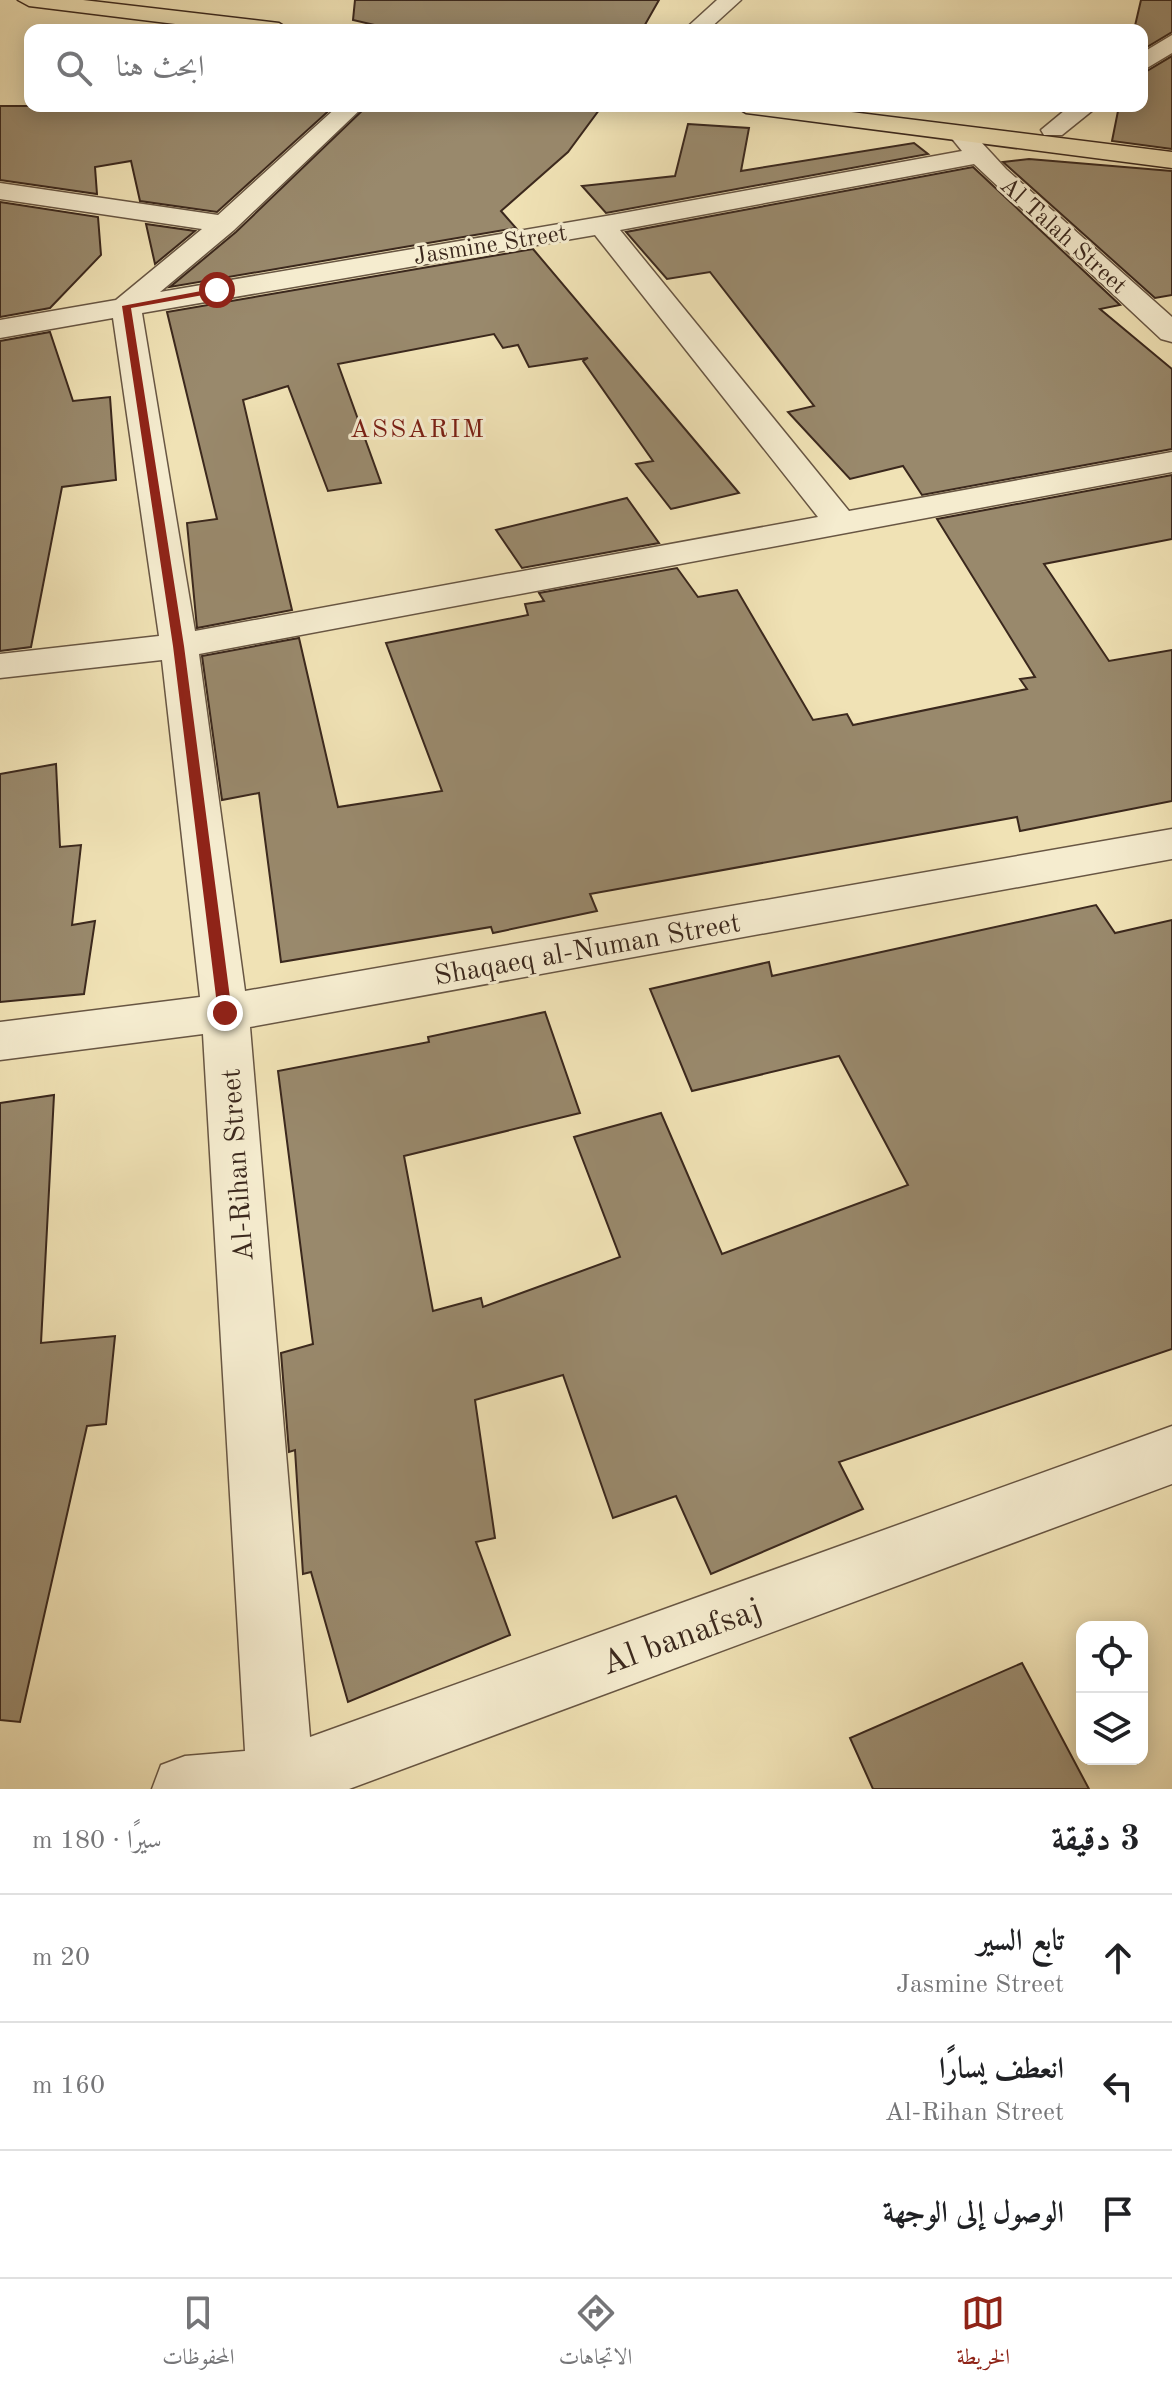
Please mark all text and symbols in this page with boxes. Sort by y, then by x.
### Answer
search box [24,24,1148,112]
icon: search [52,46,96,90]
text: ابحث هنا [116,53,204,83]
street label: Al Talah Street [995,174,1131,299]
street label: Jasmine Street [412,222,569,270]
route start [199,272,235,308]
district label: ASSARIM [350,417,486,443]
street label: Shaqaeq al-Numan Street [432,910,743,992]
route end [207,995,243,1031]
street label: Al-Rihan Street [218,1067,260,1262]
street label: Al banafsaj [597,1593,767,1682]
map controls [1076,1621,1148,1765]
button: locate [1076,1621,1148,1693]
button: layers [1076,1693,1148,1765]
text: 3 دقيقة [1051,1823,1140,1857]
text: سيرًا · 180 m [32,1828,162,1854]
text: تابع السير [977,1927,1064,1957]
icon: ahead [1096,1936,1140,1980]
text: 20 m [32,1945,90,1971]
text: Jasmine Street [896,1972,1064,1998]
text: انعطف يسارًا [939,2055,1064,2085]
icon: left [1096,2064,1140,2108]
text: 160 m [32,2073,105,2099]
text: Al-Rihan Street [885,2100,1064,2126]
icon: arrive [1096,2192,1140,2236]
text: الوصول إلى الوجهة [883,2199,1064,2229]
tab: المحفوظات [162,2291,235,2378]
tab: الاتجاهات [559,2291,632,2378]
tab: الخريطة [956,2291,1010,2378]

